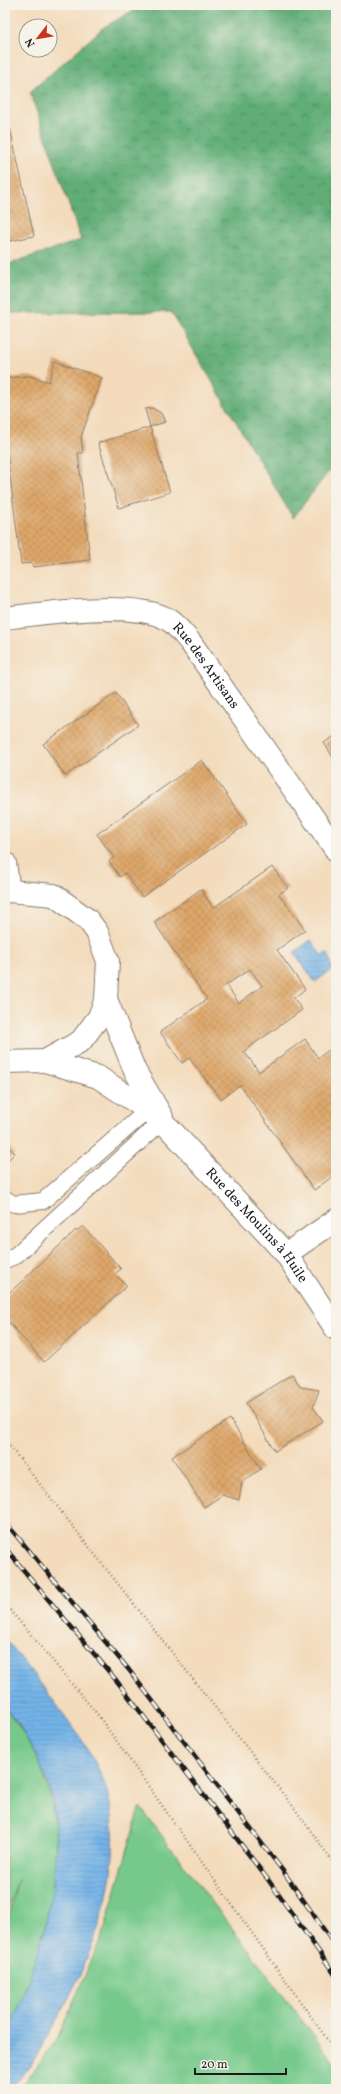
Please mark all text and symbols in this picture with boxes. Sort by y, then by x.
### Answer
north arrow [18,18,58,58]
text: N [22,35,39,50]
street label: Rue des Artisans [168,618,244,713]
street label: Rue des Moulins à Huile [201,1164,312,1287]
scale bar [195,2050,286,2076]
text: 20 m [201,2057,228,2073]

